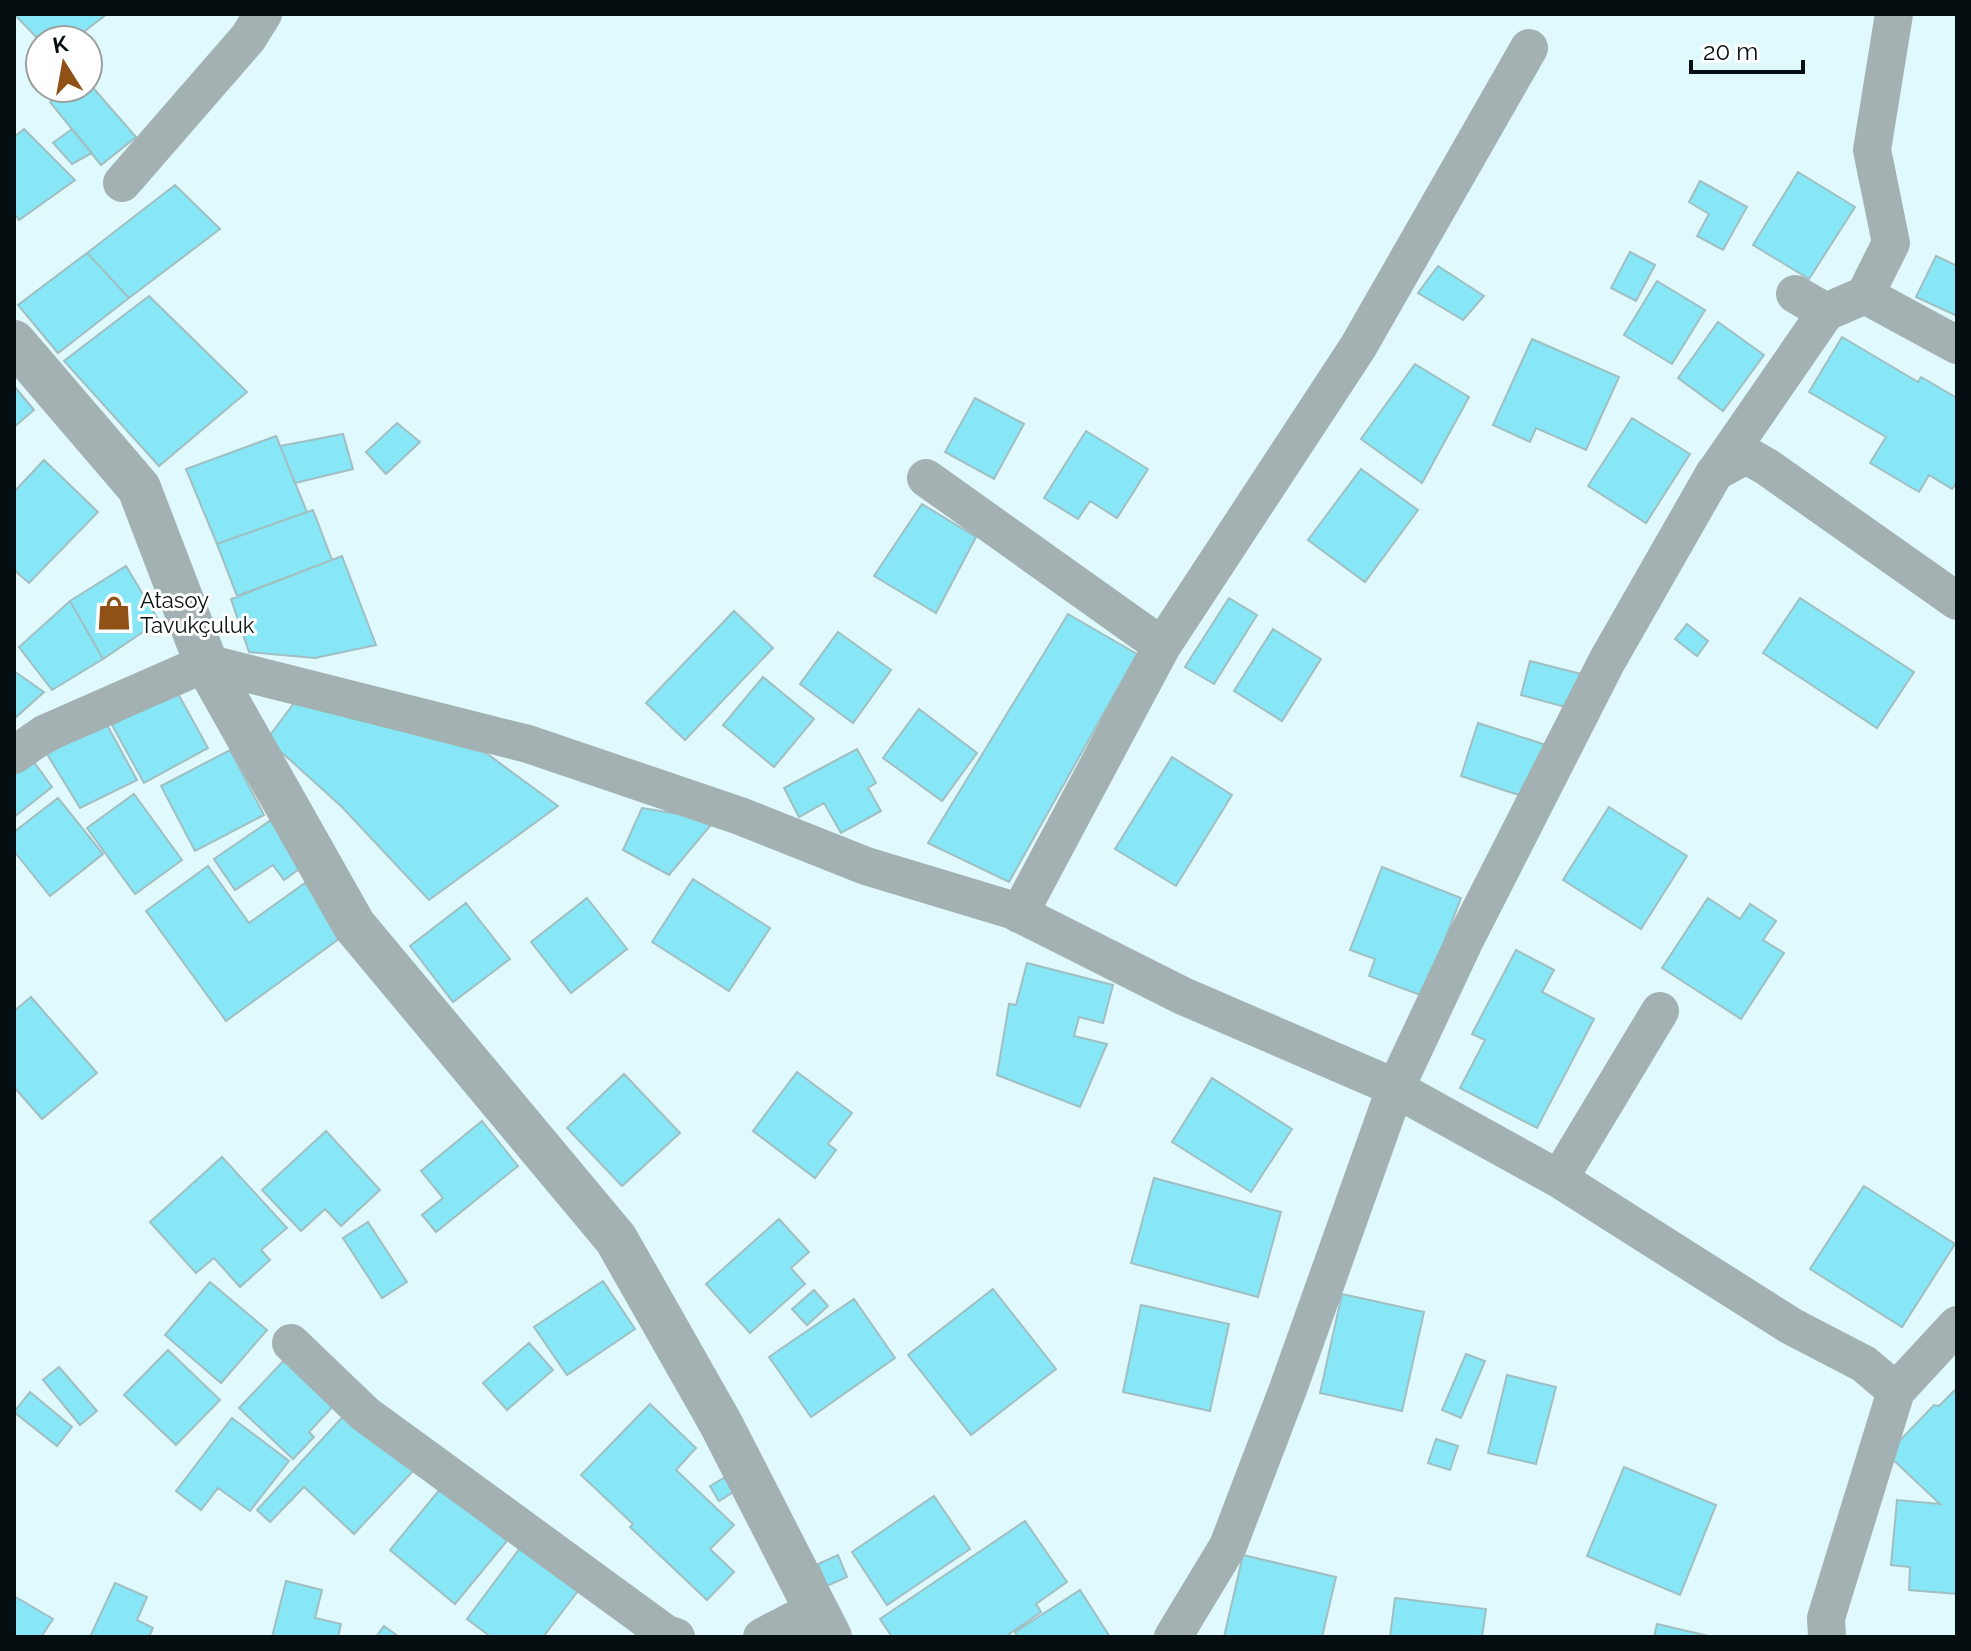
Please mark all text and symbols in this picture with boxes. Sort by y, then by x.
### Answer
north arrow [24,24,104,104]
scale bar [1691,24,1803,74]
text: K [50,30,70,59]
text: 20 m [1703,37,1758,66]
place label: Atasoy Tavukçuluk [140,587,255,638]
shop icon: Atasoy Tavukçuluk [95,594,133,632]

